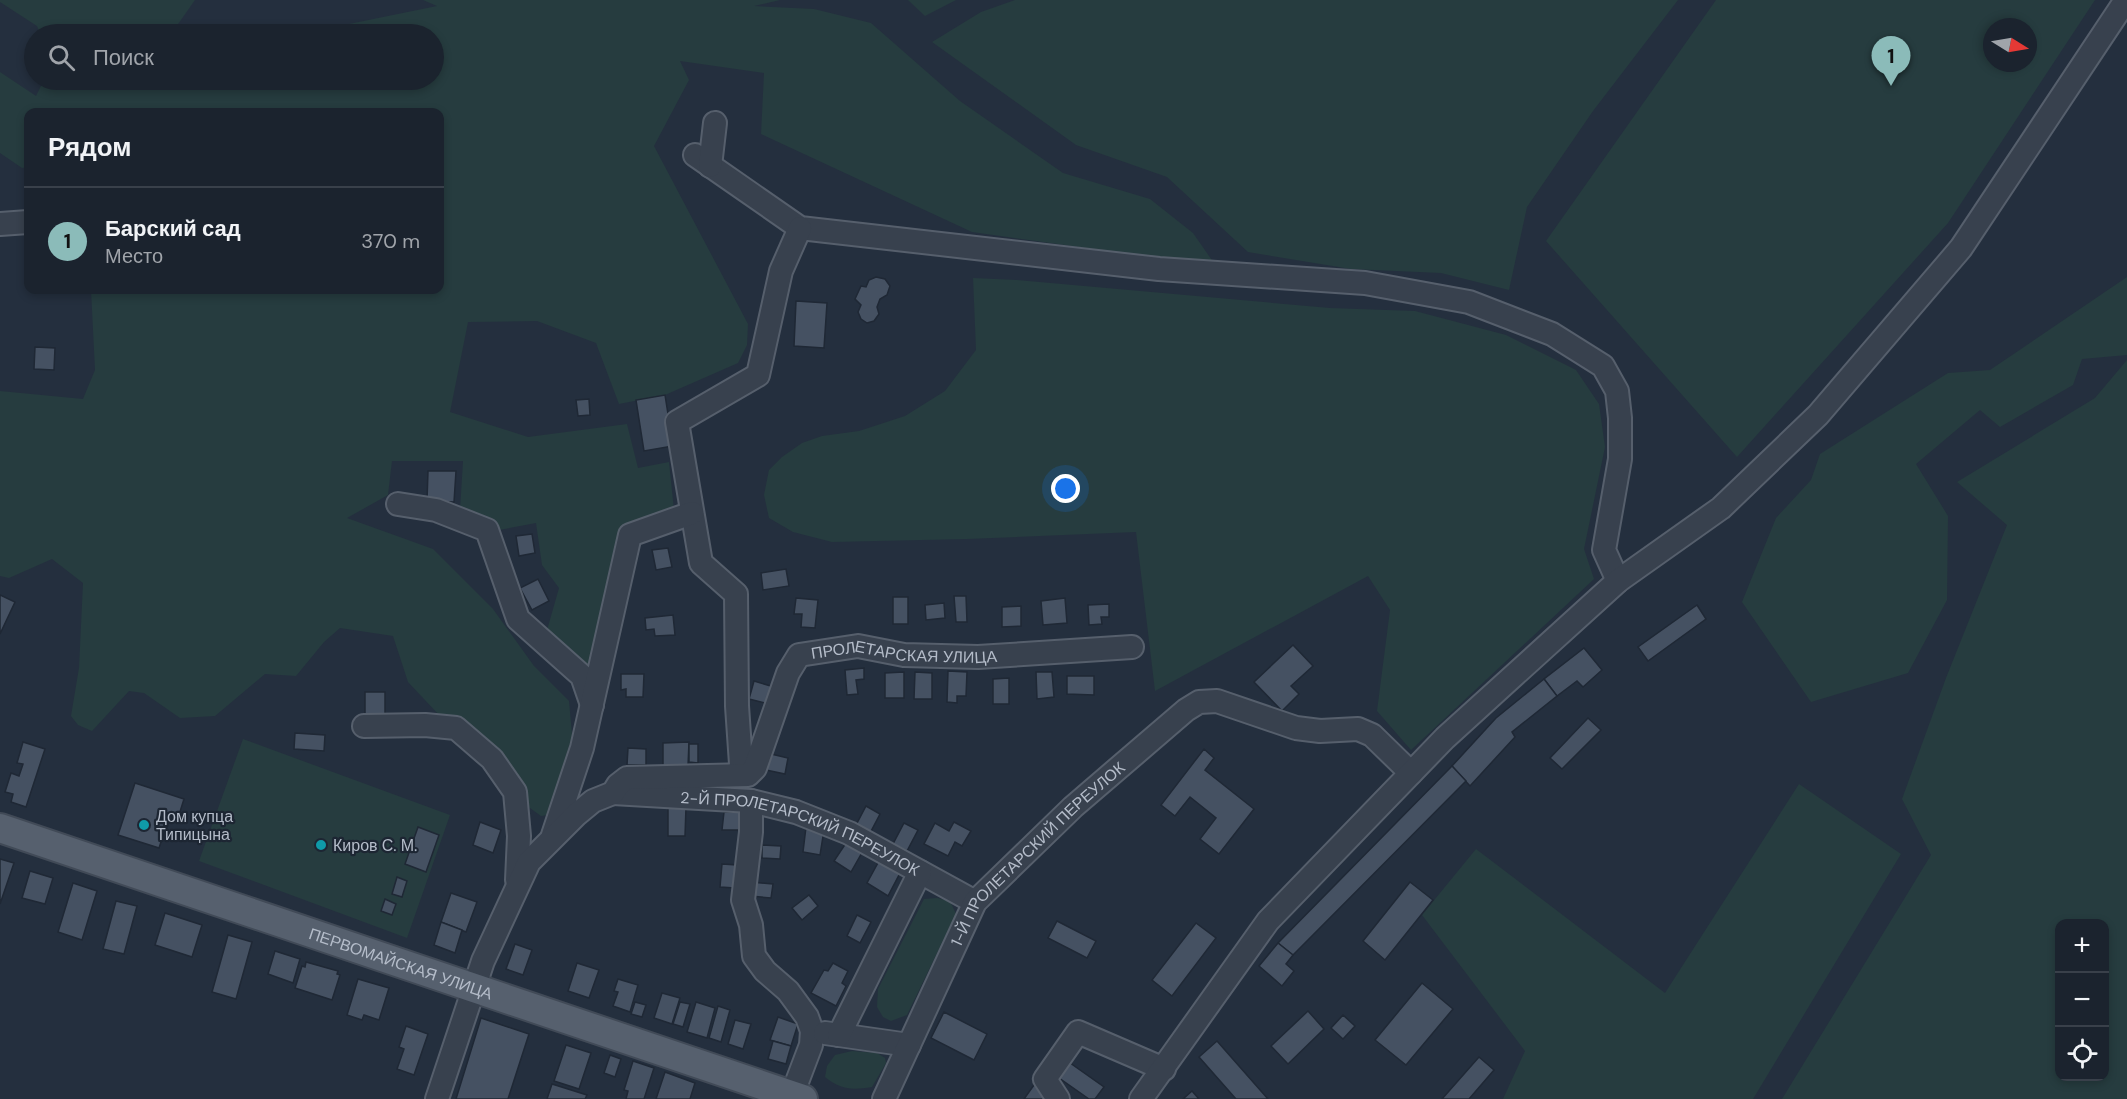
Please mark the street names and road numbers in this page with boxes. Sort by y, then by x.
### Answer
street label: ПРОЛЕТАРСКАЯ УЛИЦА [810,636,998,668]
street label: 1-Й ПРОЛЕТАРСКИЙ ПЕРЕУЛОК [946,757,1130,950]
street label: 2-Й ПРОЛЕТАРСКИЙ ПЕРЕУЛОК [680,787,924,881]
street label: ПЕРВОМАЙСКАЯ УЛИЦА [306,923,495,1005]

